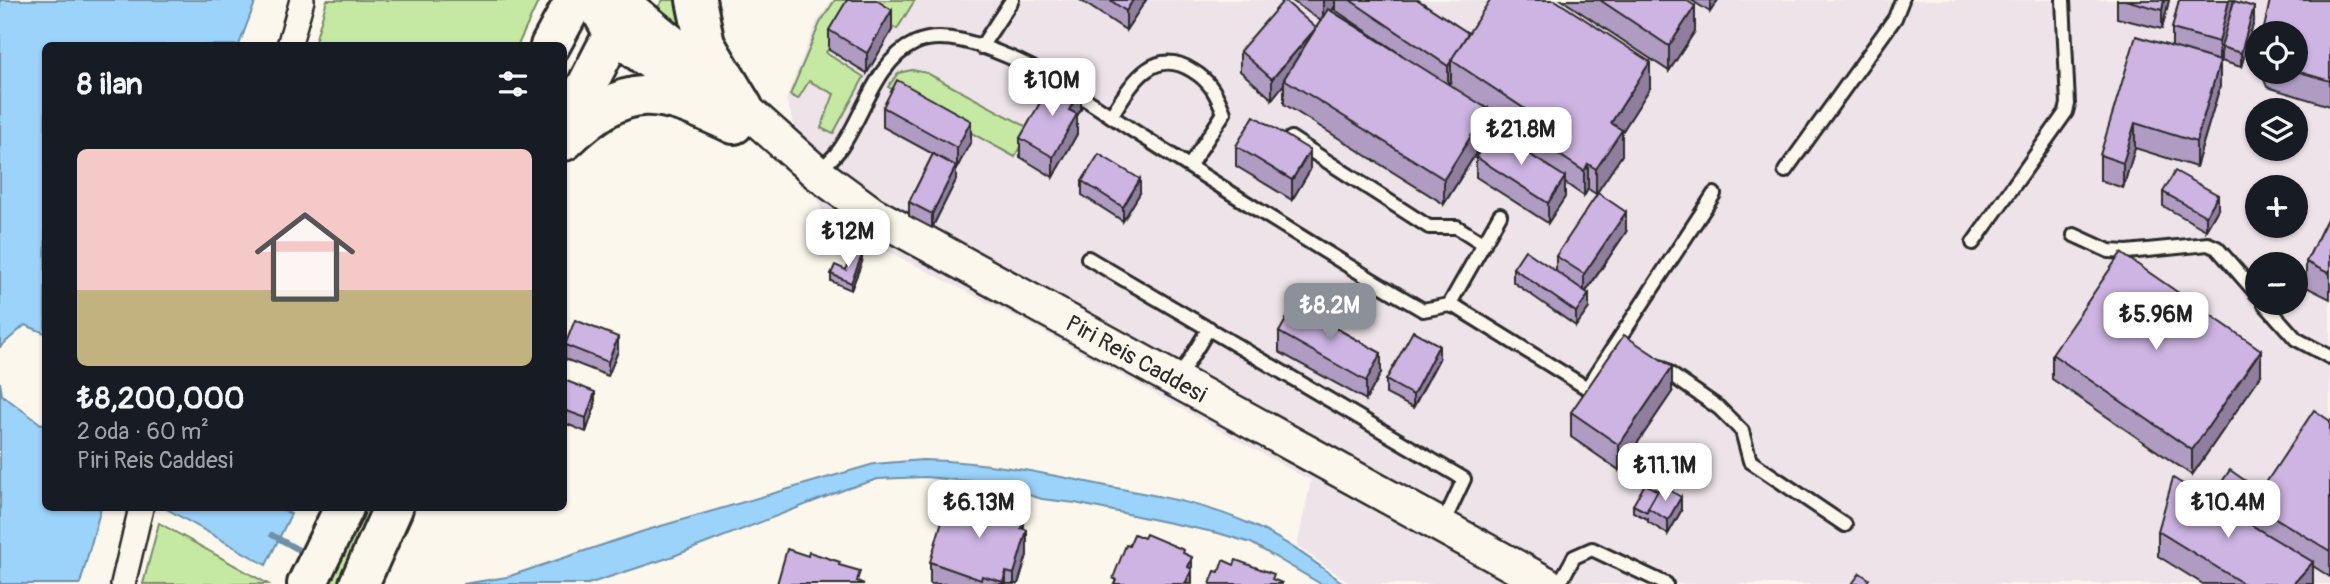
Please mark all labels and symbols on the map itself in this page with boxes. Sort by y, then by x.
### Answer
pin: ₺10M [1011,58,1093,118]
pin: ₺21.8M [1464,108,1578,167]
pin: ₺12M [807,210,889,269]
pin: ₺8.2M [1281,284,1379,343]
pin: ₺5.96M [2099,292,2213,352]
street label: Piri Reis Caddesi [1061,309,1212,409]
pin: ₺11.1M [1608,444,1722,503]
pin: ₺6.13M [922,480,1036,540]
pin: ₺10.4M [2171,480,2285,540]

